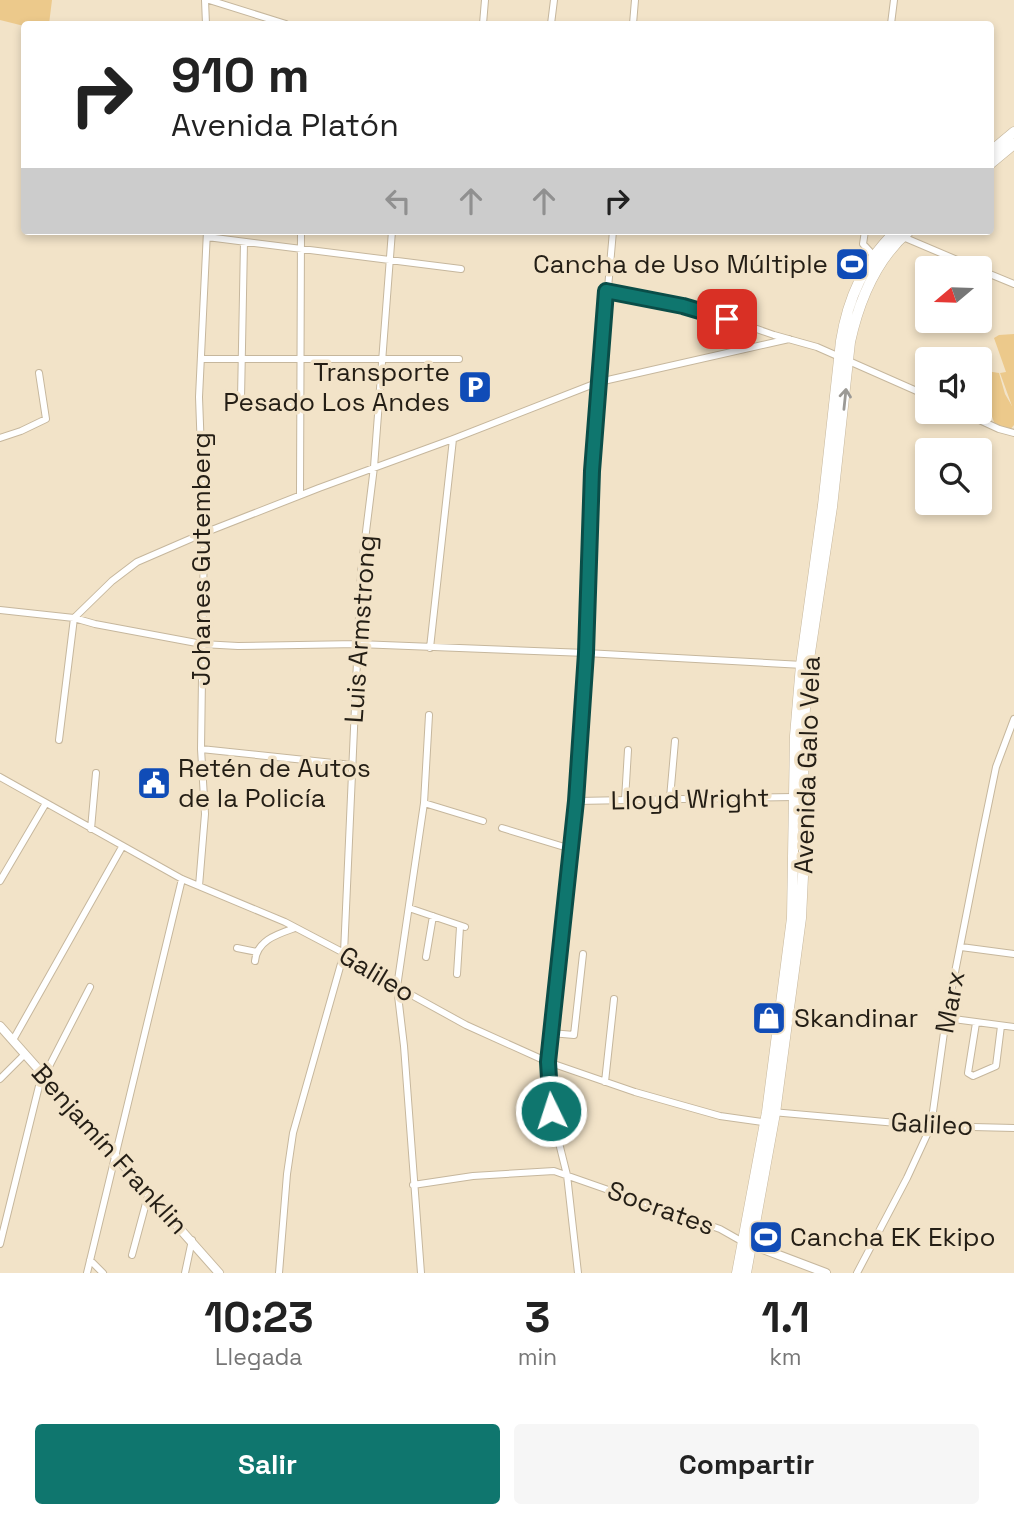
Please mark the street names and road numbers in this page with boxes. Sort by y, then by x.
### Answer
street label: Johanes Gutemberg [184,432,218,686]
street label: Luis Armstrong [336,534,384,724]
street label: Avenida Galo Vela [786,655,828,875]
street label: Lloyd Wright [610,781,770,817]
street label: Galileo [333,938,421,1010]
street label: Marx [927,968,973,1036]
street label: Benjamín Franklin [24,1057,196,1241]
street label: Galileo [890,1105,974,1143]
street label: Socrates [603,1173,719,1243]

